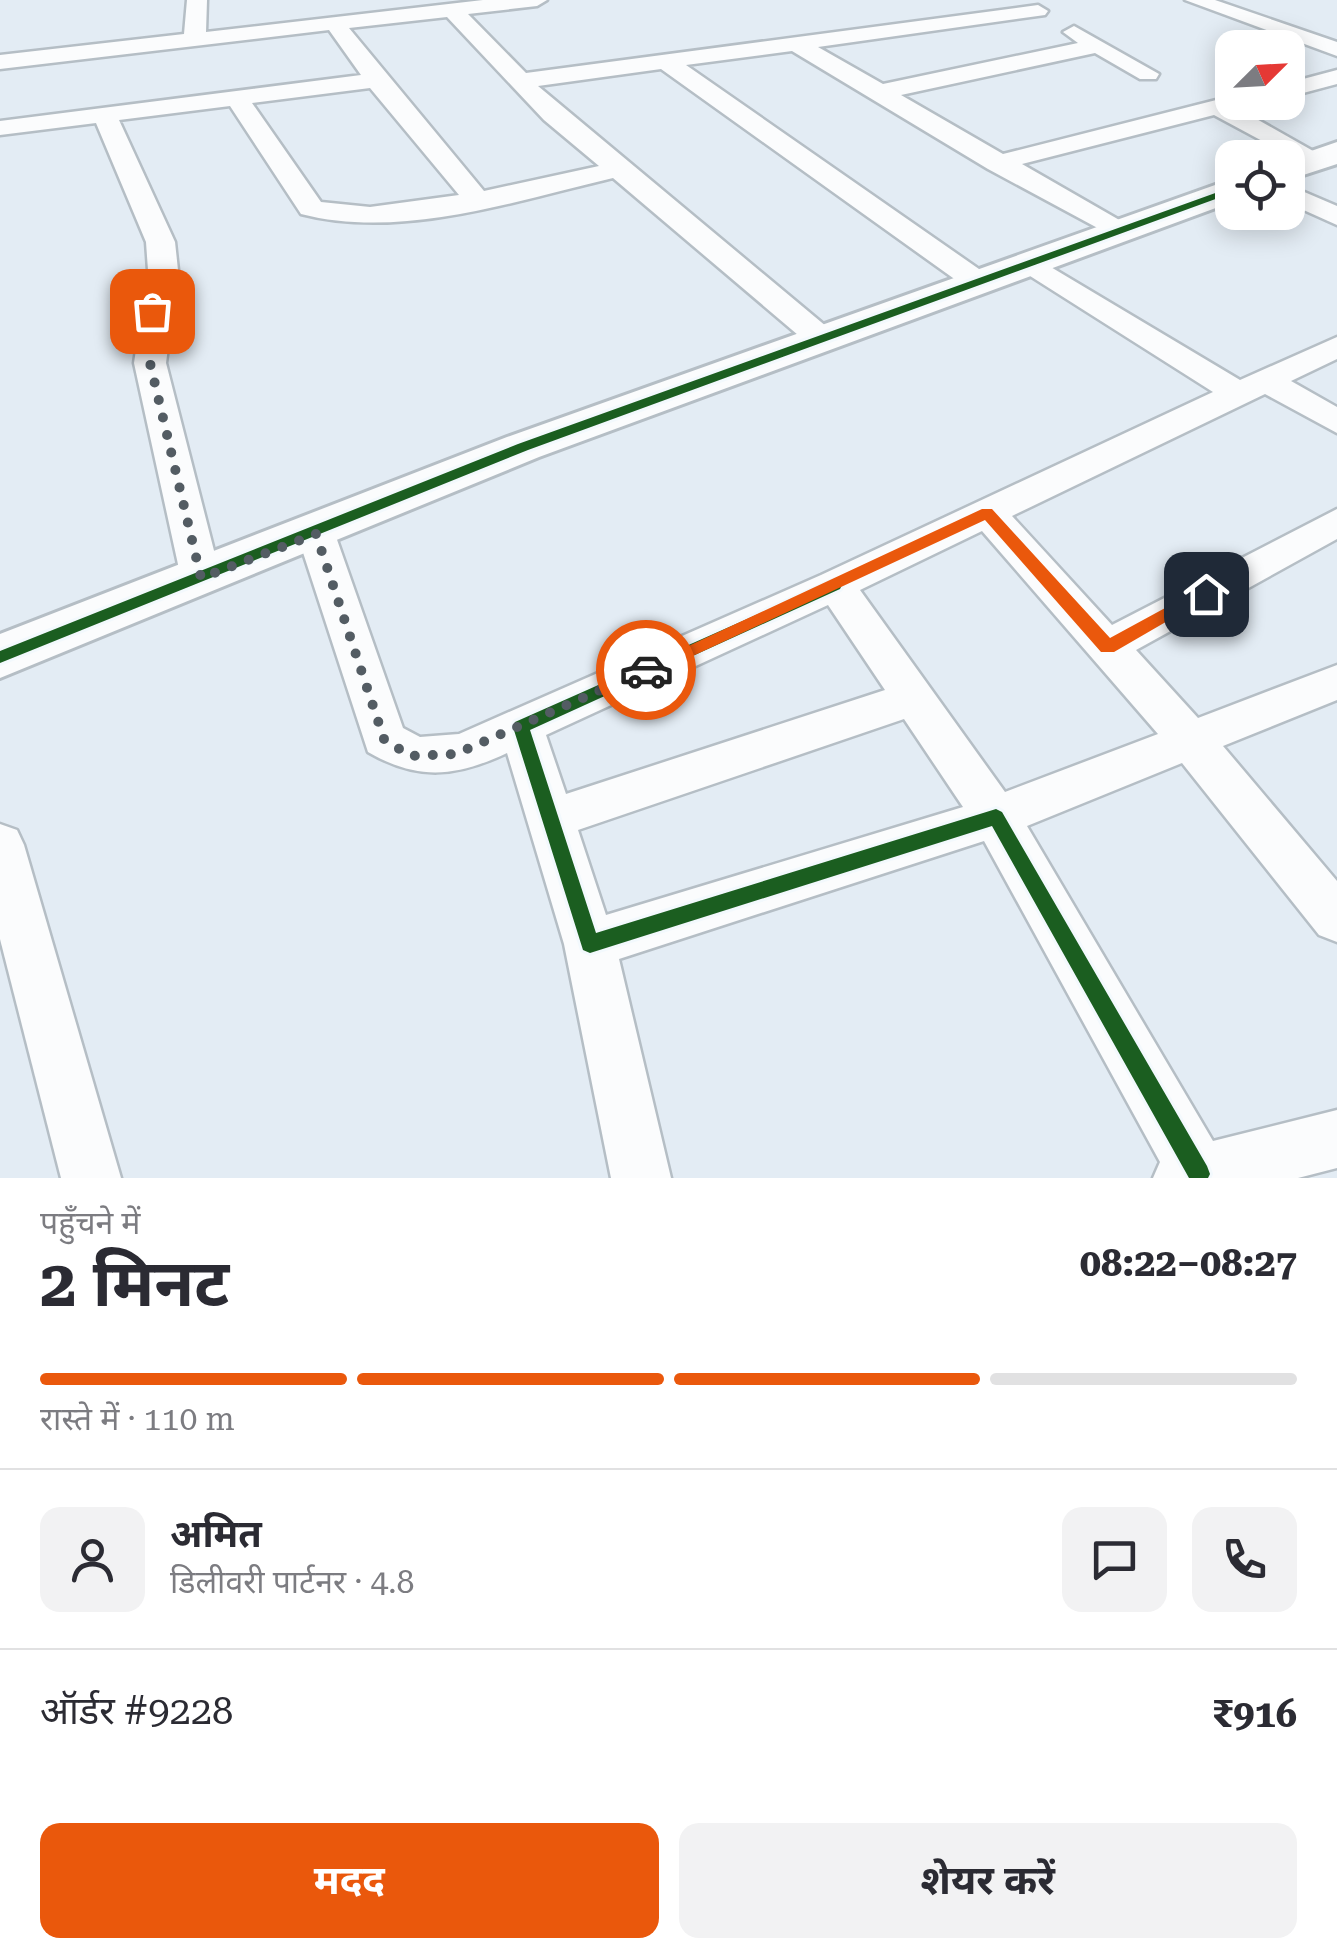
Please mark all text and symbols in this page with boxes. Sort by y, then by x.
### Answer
north arrow [1215,30,1305,120]
map controls [1215,30,1305,230]
button: locate [1215,140,1305,230]
pin [110,269,195,354]
icon: bag [125,284,180,339]
pin [1164,552,1249,637]
icon: home [1179,567,1234,622]
courier [596,620,696,720]
icon: car [619,643,674,698]
text: पहुँचने में [40,1204,140,1242]
text: 08:22–08:27 [1080,1241,1297,1285]
text: 2 मिनट [40,1246,229,1322]
text: रास्ते में · 110 m [40,1400,235,1438]
button: person [40,1507,145,1612]
button: chat [1062,1507,1167,1612]
button: phone [1192,1507,1297,1612]
text: अमित [170,1512,262,1556]
text: डिलीवरी पार्टनर · 4.8 [170,1563,414,1601]
text: ऑर्डर #9228 [40,1689,233,1733]
text: ₹916 [1212,1692,1297,1736]
button: मदद [40,1823,659,1938]
button: शेयर करें [679,1823,1297,1938]

